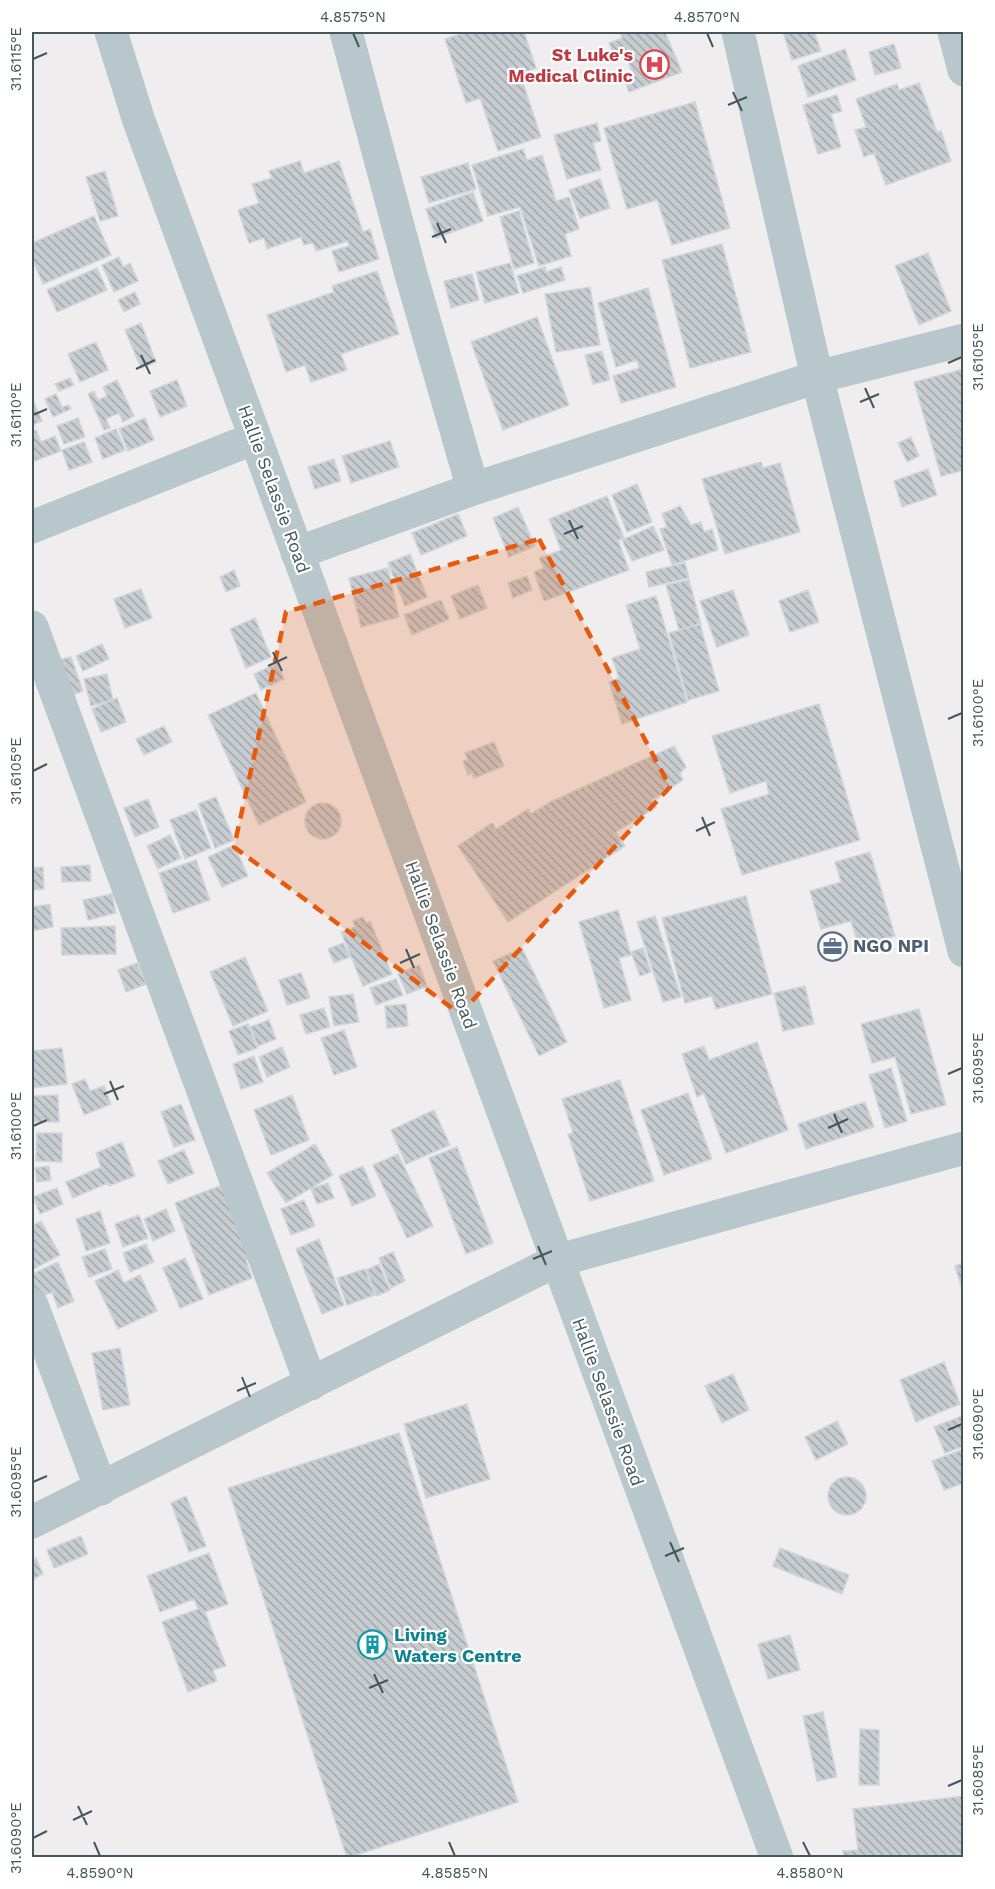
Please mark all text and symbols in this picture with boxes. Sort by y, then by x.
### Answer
text: 4.8575°N [320,8,386,26]
text: 4.8570°N [674,8,740,26]
text: 31.6115°E [7,27,25,91]
place label: St Luke's Medical Clinic [508,44,633,86]
hospital icon: St Luke's Medical Clinic [638,49,670,81]
text: 31.6105°E [969,323,987,391]
text: 31.6110°E [7,383,25,447]
street label: Hallie Selassie Road [234,402,315,576]
text: 31.6100°E [969,679,987,747]
text: 31.6105°E [7,737,25,805]
street label: Hallie Selassie Road [401,858,482,1032]
office icon: NGO NPI [816,930,848,962]
place label: NGO NPI [853,935,929,956]
text: 31.6095°E [969,1032,987,1104]
text: 31.6100°E [7,1092,25,1160]
street label: Hallie Selassie Road [568,1315,649,1489]
text: 31.6090°E [969,1388,987,1460]
text: 31.6095°E [7,1446,25,1518]
place label: Living Waters Centre [394,1624,522,1666]
building icon: Living Waters Centre [357,1629,389,1661]
text: 31.6085°E [969,1744,987,1816]
text: 31.6090°E [7,1802,25,1874]
text: 4.8590°N [66,1864,134,1882]
text: 4.8585°N [422,1864,488,1882]
text: 4.8580°N [776,1864,844,1882]

